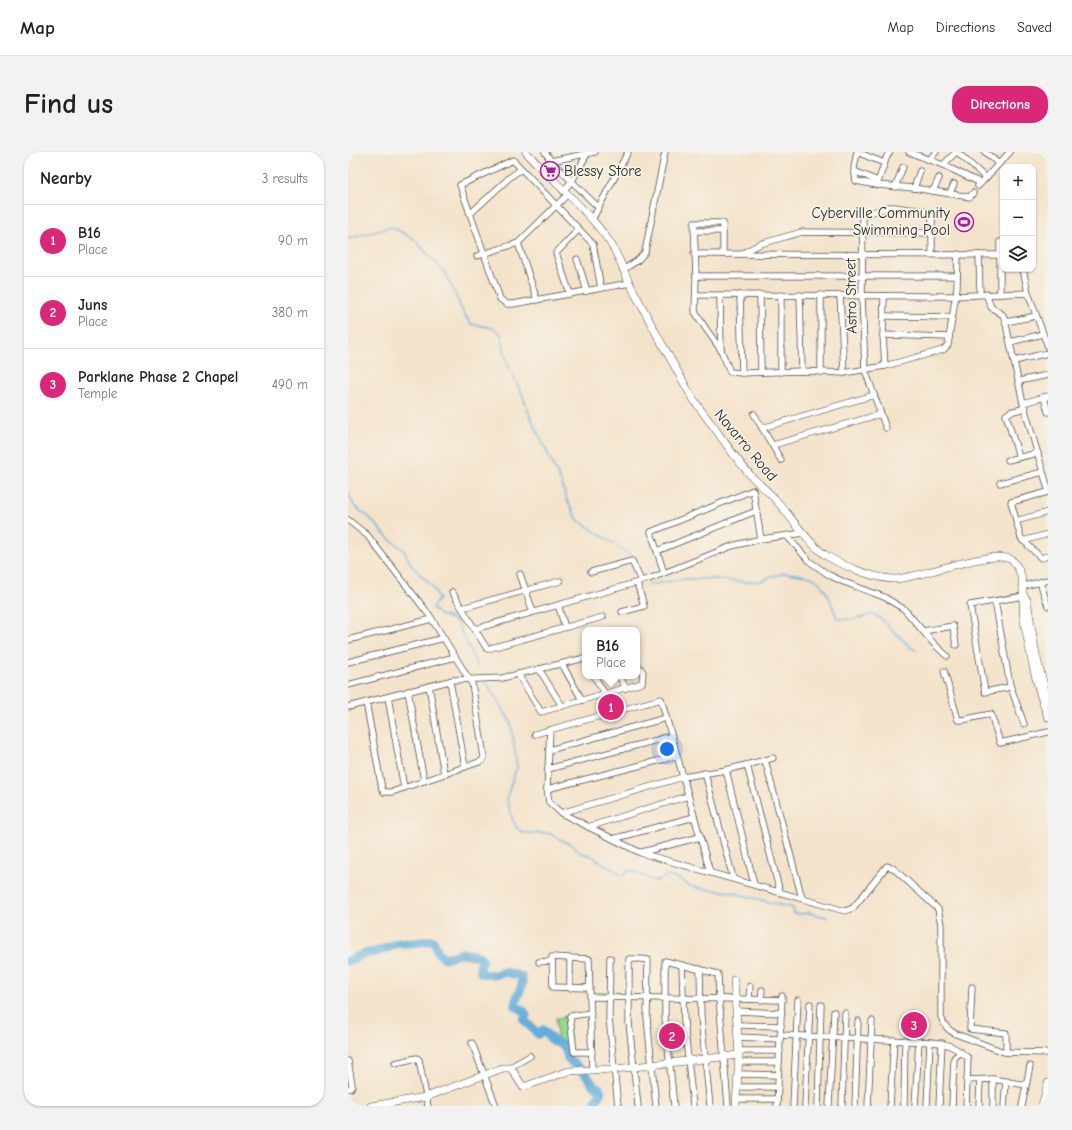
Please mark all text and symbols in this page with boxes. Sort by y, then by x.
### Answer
text: Map [20,17,55,39]
text: Map [887,19,914,36]
text: Directions [936,19,995,36]
text: Saved [1017,19,1052,36]
button: Directions [952,86,1048,123]
text: Find us [24,88,113,120]
supermarket icon: Blessy Store [539,160,561,182]
place label: Blessy Store [564,162,642,180]
map controls [1000,164,1036,272]
button: + [1000,164,1036,200]
text: Nearby [40,169,91,188]
text: 3 results [262,171,308,186]
button: − [1000,200,1036,236]
place label: Cyberville Community Swimming Pool [812,204,950,239]
sports icon: Cyberville Community Swimming Pool [953,211,975,233]
text: B16 [78,224,101,242]
text: 1 [50,233,56,248]
text: 90 m [278,233,308,248]
button: layers [1000,236,1036,272]
text: Place [78,242,108,257]
street label: Astro Street [841,257,861,334]
text: Juns [78,296,107,314]
text: 2 [50,305,56,320]
text: 380 m [272,305,308,320]
text: Place [78,314,108,329]
text: Parklane Phase 2 Chapel [78,368,238,386]
text: 3 [50,377,56,392]
text: 490 m [272,377,308,392]
text: Temple [78,386,117,401]
street label: Navarro Road [711,405,781,485]
popup [582,627,640,679]
text: B16 [596,637,619,655]
text: Place [596,655,626,670]
pin: 1 [598,692,624,722]
your location [657,739,677,759]
pin: 3 [901,1010,927,1040]
pin: 2 [659,1021,685,1051]

